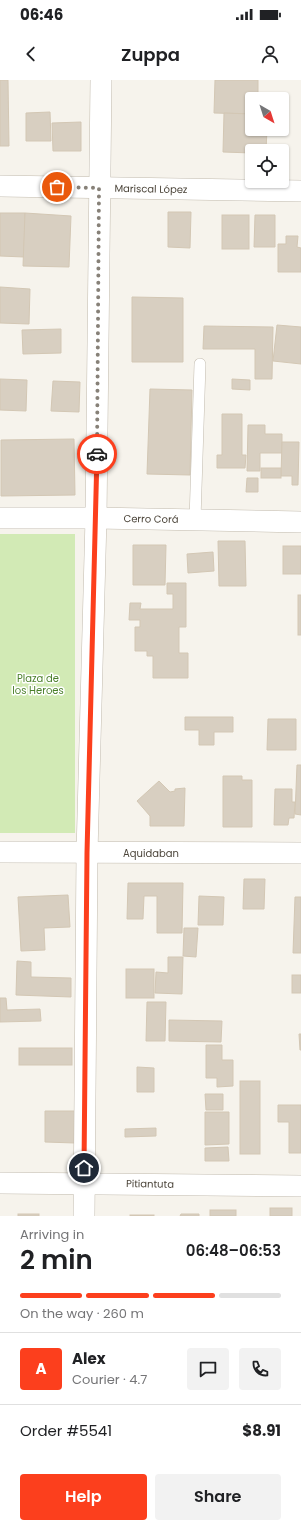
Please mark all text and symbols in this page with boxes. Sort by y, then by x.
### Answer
text: 06:46 [20,4,63,25]
text: Zuppa [121,42,180,67]
icon: back [20,43,42,65]
icon: person [259,43,281,65]
north arrow [245,92,289,136]
map controls [245,92,289,188]
button: locate [245,144,289,188]
pin [40,170,74,204]
icon: bag [46,176,68,198]
street label: Mariscal López [114,181,188,197]
courier [77,434,117,474]
icon: car [86,443,108,465]
street label: Cerro Corá [123,511,179,527]
park label: Plaza de los Heroes [12,671,64,698]
street label: Aquidaban [123,846,179,861]
pin [67,1151,101,1185]
icon: home [73,1157,95,1179]
street label: Pitiantuta [126,1176,174,1192]
text: Arriving in [20,1225,84,1244]
text: 06:48–06:53 [186,1240,281,1261]
text: 2 min [20,1242,93,1278]
text: On the way · 260 m [20,1304,144,1323]
text: Alex [72,1348,106,1369]
button: chat [187,1348,229,1390]
button: phone [239,1348,281,1390]
text: A [35,1358,47,1379]
text: Courier · 4.7 [72,1370,147,1389]
text: Order #5541 [20,1420,112,1441]
text: $8.91 [242,1420,281,1441]
button: Help [20,1474,147,1520]
button: Share [155,1474,281,1520]

